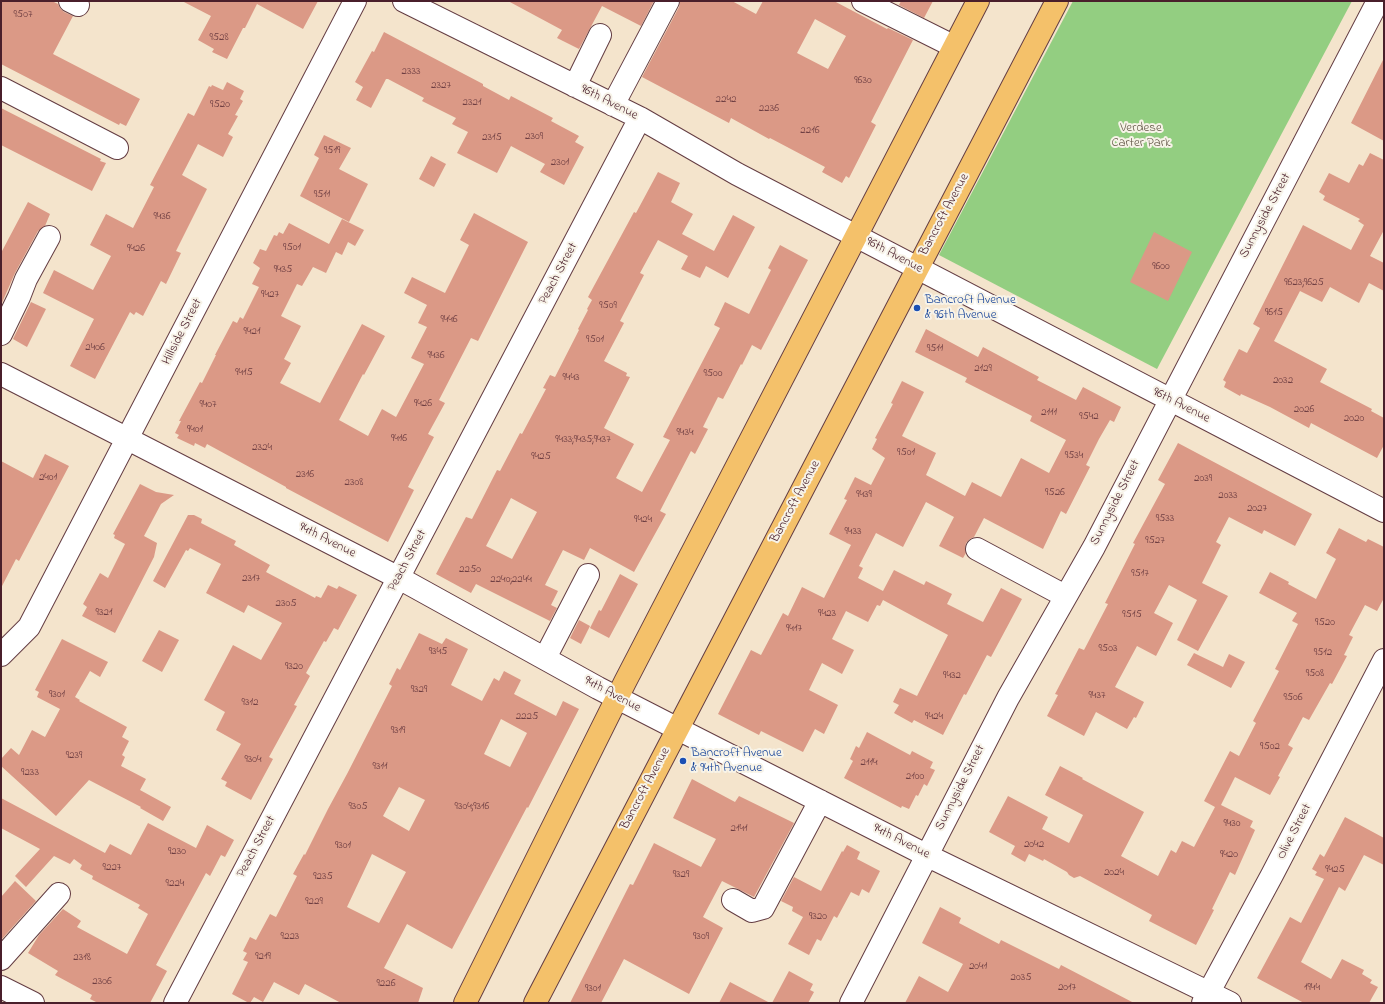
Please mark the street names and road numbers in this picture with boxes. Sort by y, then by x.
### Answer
street label: 96th Avenue [578,82,640,124]
street label: Bancroft Avenue [917,171,973,259]
street label: Sunnyside Street [1237,171,1295,261]
street label: 96th Avenue [863,234,925,278]
street label: Peach Street [536,241,582,307]
street label: Hillside Street [160,296,206,368]
street label: 96th Avenue [1150,385,1212,427]
street label: Bancroft Avenue [768,458,824,546]
street label: Sunnyside Street [1088,458,1144,548]
street label: 94th Avenue [296,520,358,562]
street label: Peach Street [385,528,431,594]
street label: 94th Avenue [581,674,643,716]
street label: Sunnyside Street [933,743,989,833]
street label: Bancroft Avenue [618,745,674,833]
street label: Olive Street [1274,802,1316,862]
street label: Peach Street [234,814,280,880]
street label: 94th Avenue [870,821,932,863]

